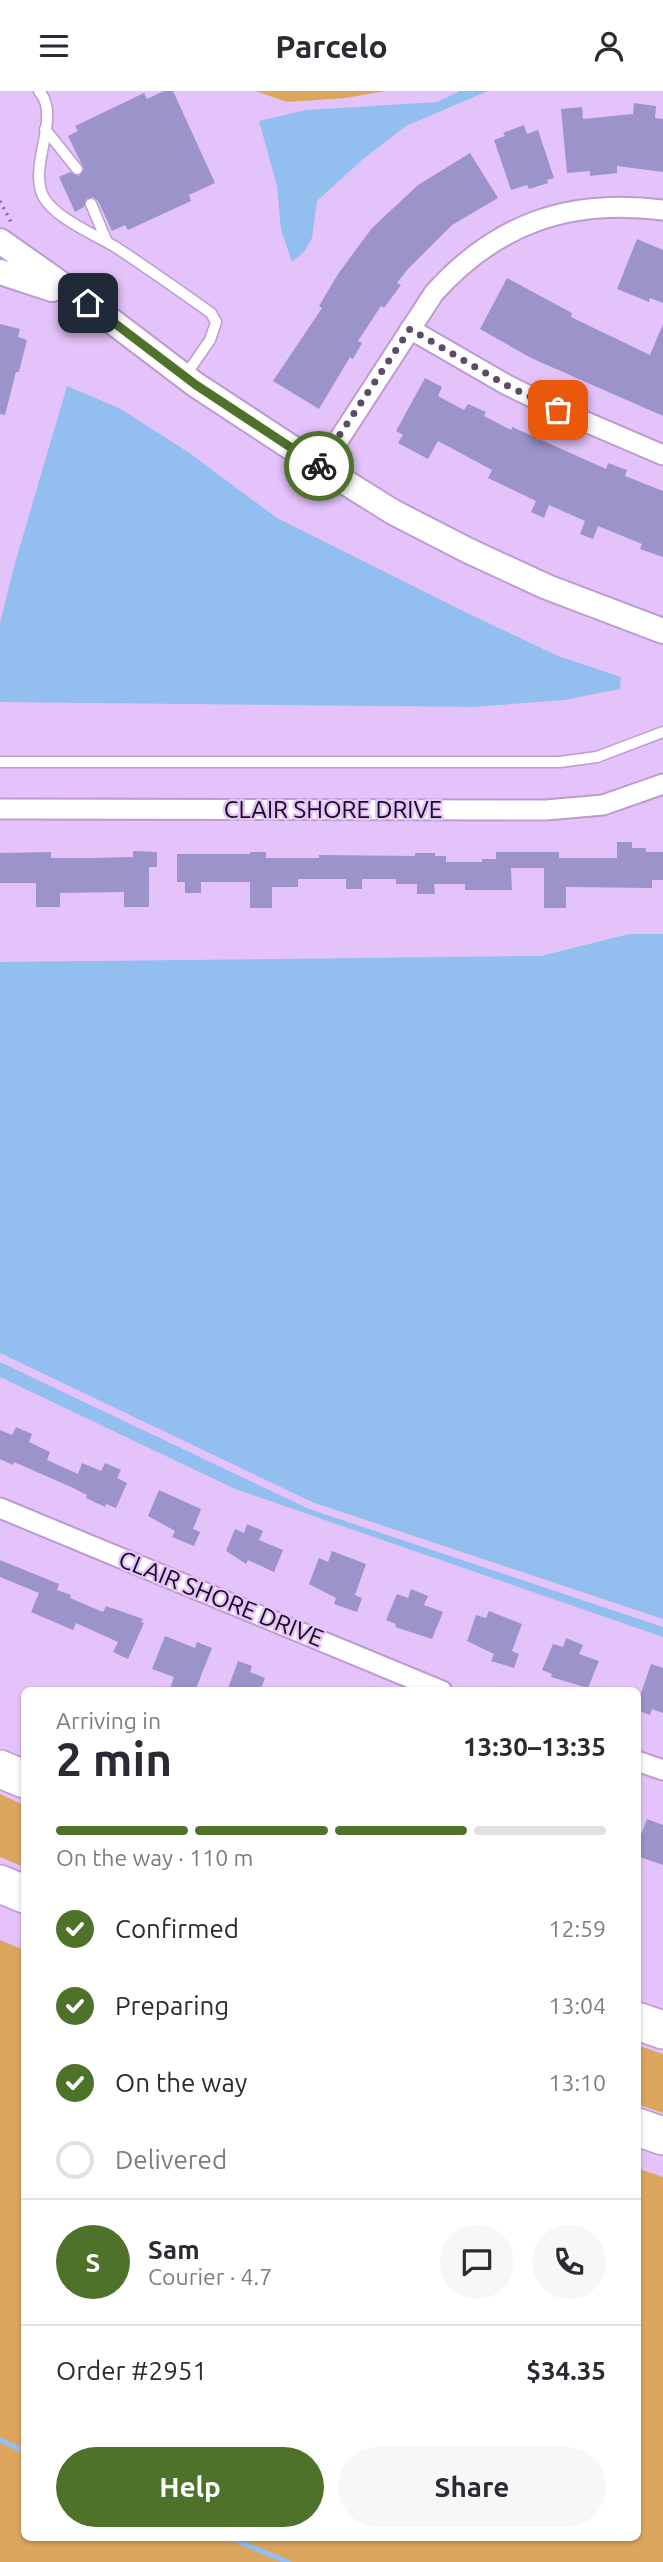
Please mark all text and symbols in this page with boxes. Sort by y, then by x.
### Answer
icon: menu [35,27,73,65]
icon: person [590,27,628,65]
text: Parcelo [275,28,388,64]
pin [58,273,118,333]
icon: home [69,284,107,322]
pin [528,380,588,440]
icon: bag [539,391,577,429]
courier [284,431,354,501]
icon: bike [300,447,338,485]
street label: CLAIR SHORE DRIVE [224,796,442,823]
street label: CLAIR SHORE DRIVE [115,1545,328,1652]
text: Arriving in [56,1708,161,1733]
text: 13:30–13:35 [463,1732,606,1761]
text: 2 min [56,1733,172,1785]
text: On the way · 110 m [56,1845,253,1870]
icon: check [56,1910,94,1948]
text: Confirmed [115,1914,239,1943]
text: 12:59 [548,1916,606,1941]
icon: check [56,1987,94,2025]
text: Preparing [115,1991,229,2020]
text: 13:04 [548,1993,606,2018]
icon: check [56,2064,94,2102]
text: On the way [115,2068,247,2097]
text: 13:10 [548,2070,606,2095]
text: Delivered [115,2145,227,2174]
button: chat [440,2225,514,2299]
button: phone [532,2225,606,2299]
text: Sam [148,2235,200,2264]
text: S [86,2248,100,2277]
text: Courier · 4.7 [148,2264,272,2289]
text: Order #2951 [56,2356,207,2385]
text: $34.35 [526,2356,606,2385]
button: Help [56,2447,324,2527]
button: Share [338,2447,606,2527]

